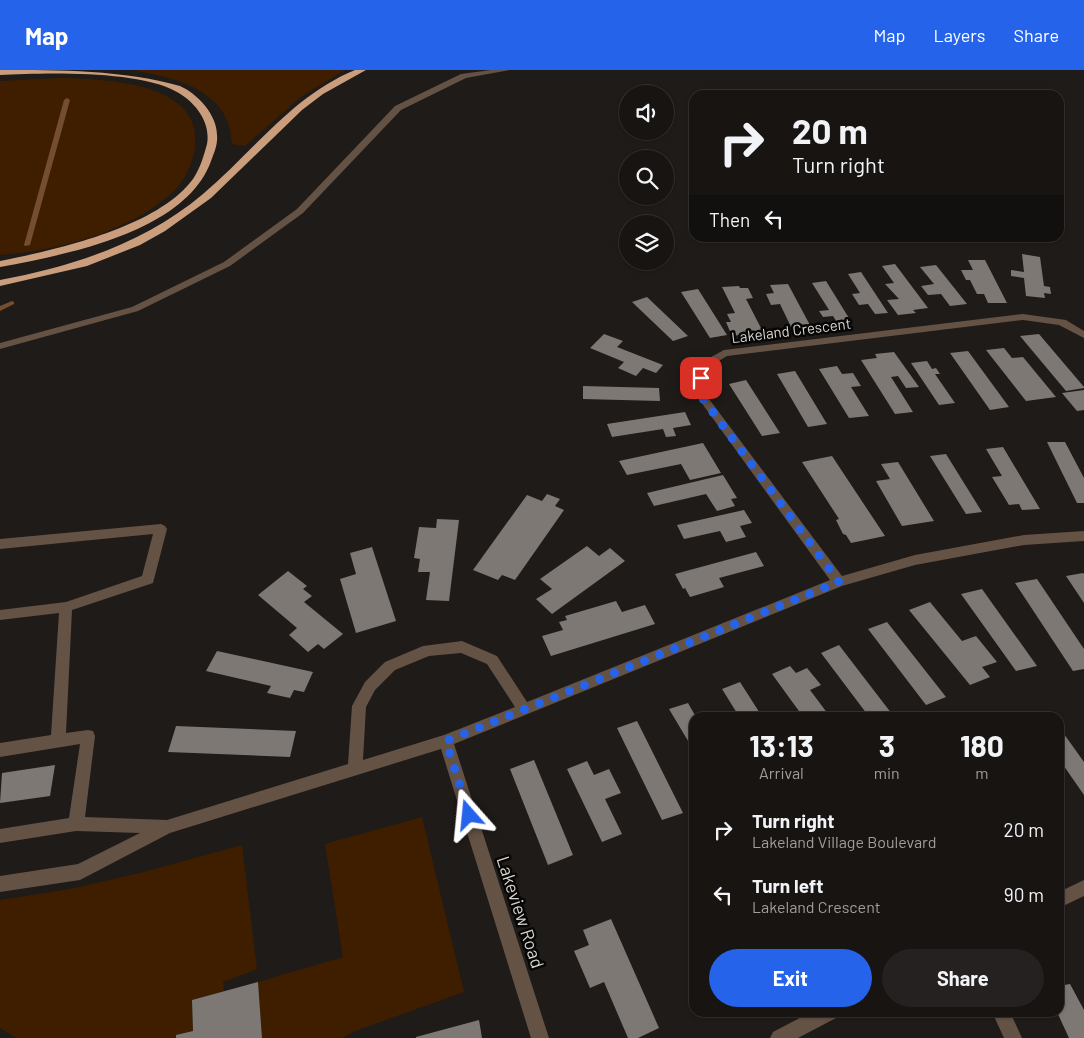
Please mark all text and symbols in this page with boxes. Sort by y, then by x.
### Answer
text: Map [25,21,68,50]
text: Map [873,24,905,46]
text: Layers [933,24,986,46]
text: Share [1014,24,1059,46]
map controls [619,85,674,270]
button: sound [619,85,674,140]
text: 20 m [792,109,868,151]
icon: right [709,110,774,175]
button: search [619,150,674,205]
text: Turn right [792,151,885,177]
icon: left [760,205,788,233]
text: Then [709,208,750,231]
button: layers [619,215,674,270]
street label: Lakeland Crescent [730,314,852,346]
pin [680,357,722,399]
icon: arrive [687,364,715,392]
text: 13:13 [749,727,814,763]
text: 3 [879,727,895,763]
text: 180 [960,727,1004,763]
text: Arrival [759,763,804,782]
text: min [874,763,900,782]
text: m [975,763,988,782]
position arrow [442,788,494,840]
text: Turn right [752,809,834,832]
icon: right [709,816,737,844]
text: 20 m [1004,818,1044,841]
text: Lakeland Village Boulevard [752,832,937,851]
street label: Lakeview Road [493,853,549,971]
text: Turn left [752,874,823,897]
icon: left [709,881,737,909]
text: 90 m [1004,883,1044,906]
text: Lakeland Crescent [752,897,881,916]
button: Exit [709,949,872,1007]
button: Share [882,949,1044,1007]

